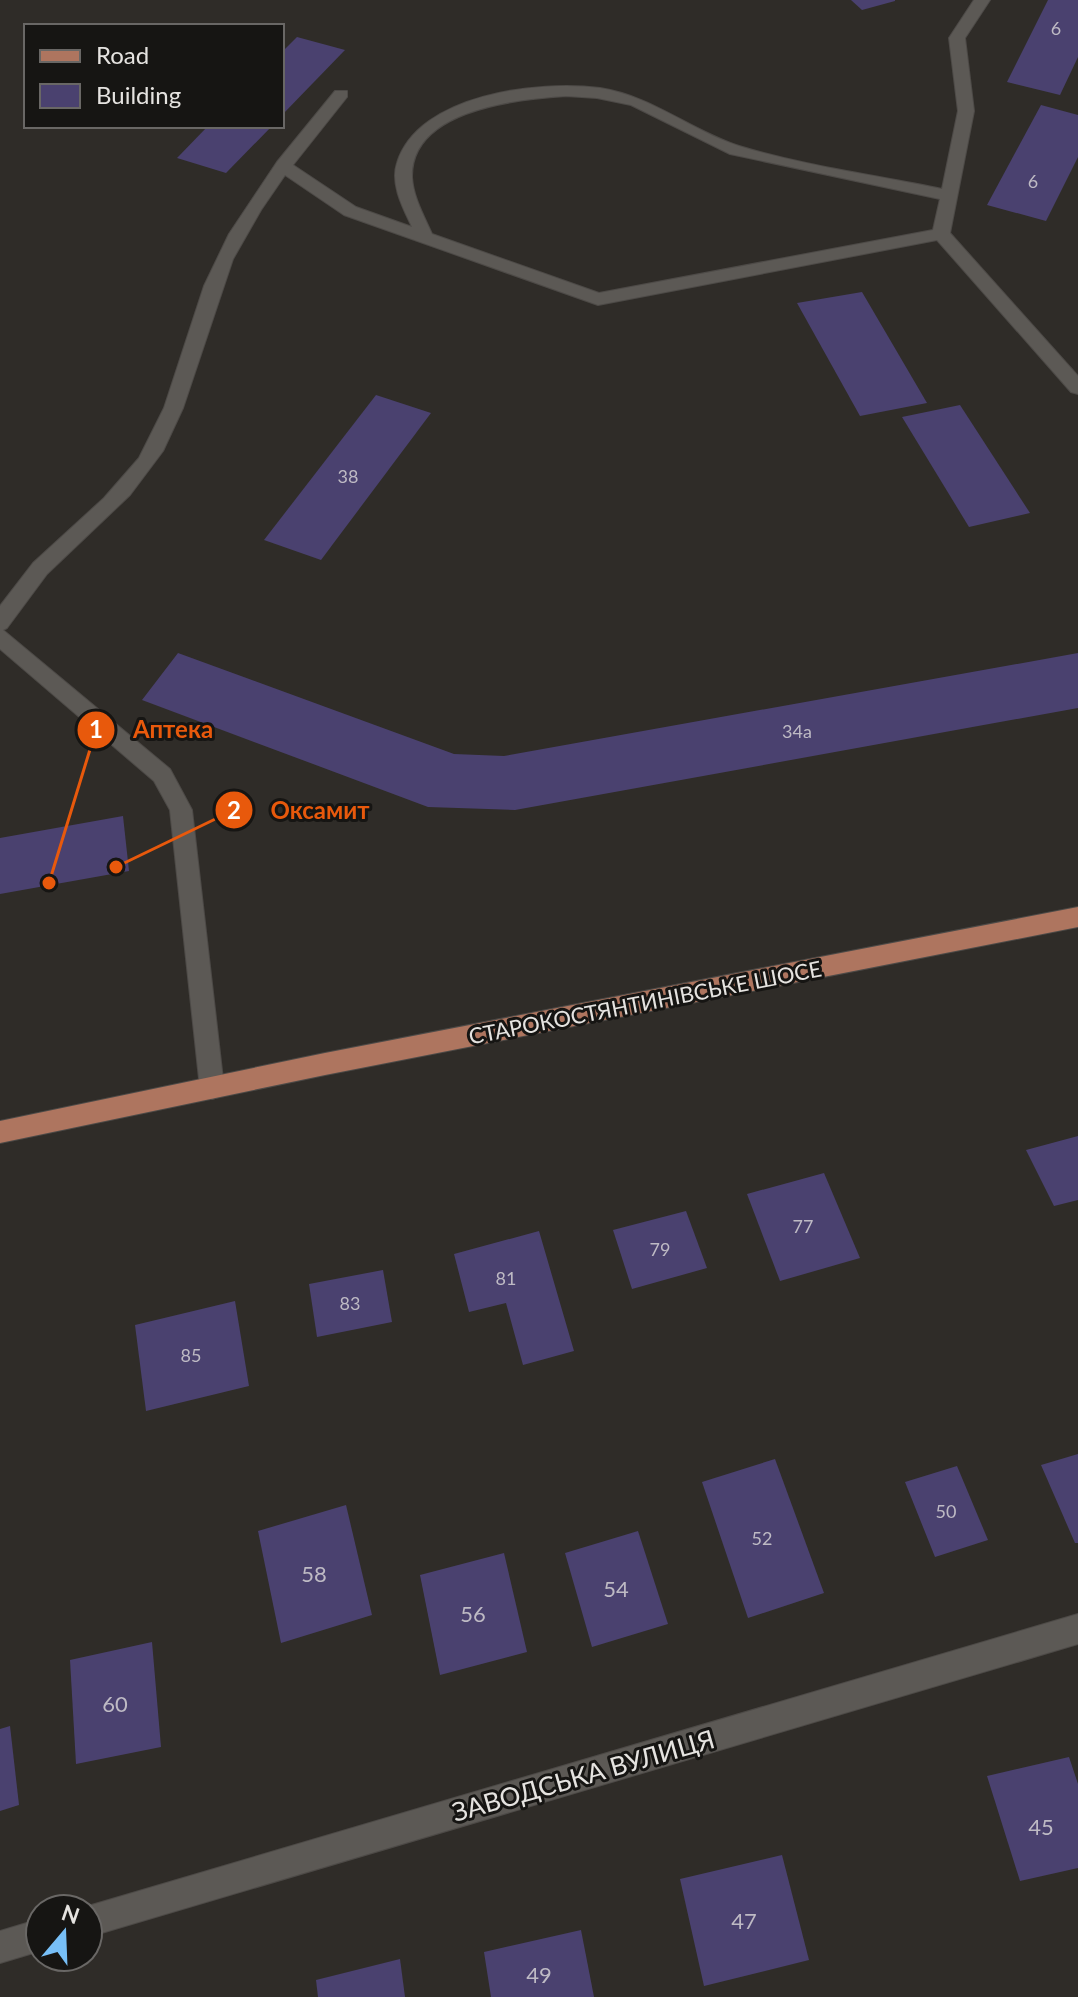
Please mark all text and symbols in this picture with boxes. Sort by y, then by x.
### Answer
house number: 6 [1051,17,1061,39]
legend [24,24,284,128]
text: Road [96,40,149,69]
text: Building [96,80,181,109]
house number: 6 [1028,170,1038,192]
house number: 38 [338,465,358,487]
callout: Аптека [76,706,229,754]
text: 1 [89,714,103,743]
text: Аптека [132,714,213,743]
house number: 34а [782,720,812,742]
callout: Оксамит [214,786,385,834]
text: 2 [227,795,241,824]
text: Оксамит [270,795,370,824]
street label: СТАРОКОСТЯНТИНІВСЬКЕ ШОСЕ [466,955,824,1049]
house number: 77 [793,1215,813,1237]
house number: 79 [650,1238,670,1260]
house number: 81 [496,1267,516,1289]
house number: 83 [340,1292,360,1314]
house number: 85 [181,1344,201,1366]
house number: 50 [936,1500,956,1522]
house number: 52 [752,1527,772,1549]
house number: 58 [301,1560,327,1587]
house number: 54 [603,1575,629,1602]
house number: 56 [460,1600,486,1627]
house number: 60 [102,1690,128,1717]
street label: ЗАВОДСЬКА ВУЛИЦЯ [448,1722,718,1828]
house number: 45 [1028,1813,1054,1840]
north arrow [24,1893,104,1973]
text: N [58,1898,83,1929]
house number: 47 [731,1907,757,1934]
house number: 49 [526,1961,552,1988]

